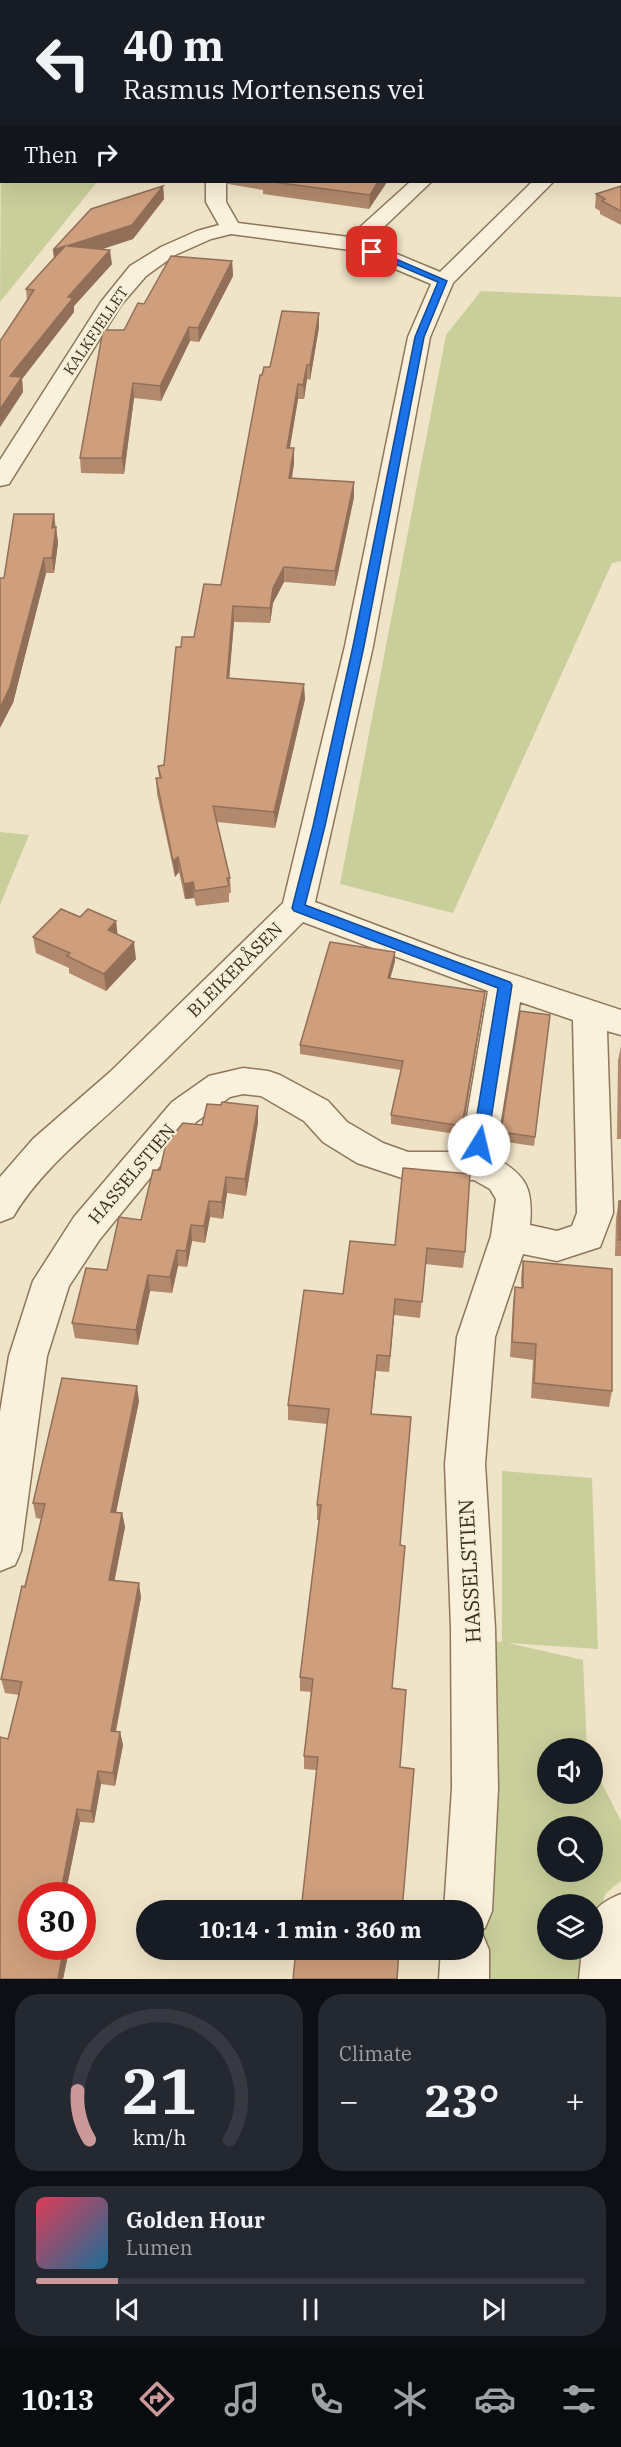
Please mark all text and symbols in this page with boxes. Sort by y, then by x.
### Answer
text: 40 m [123,18,224,73]
icon: left [24,24,102,102]
text: Rasmus Mortensens vei [123,71,425,106]
icon: right [90,138,123,171]
text: Then [24,140,78,169]
pin [346,226,397,277]
icon: arrive [355,235,388,268]
street label: KALKFJELLET [59,283,132,379]
street label: BLEIKERÅSEN [181,916,287,1022]
position arrow [447,1113,511,1177]
street label: HASSELSTIEN [83,1119,180,1228]
street label: HASSELSTIEN [451,1498,487,1644]
map controls [537,1738,603,1960]
button: sound [537,1738,603,1804]
button: search [537,1816,603,1882]
speed limit sign: 30 [18,1882,96,1960]
button: layers [537,1894,603,1960]
text: 10:14 · 1 min · 360 m [198,1915,422,1944]
text: Climate [339,2040,412,2067]
text: 21 [122,2050,196,2131]
text: 23° [424,2071,500,2129]
text: − [339,2079,359,2122]
text: + [565,2079,585,2122]
text: km/h [132,2123,186,2151]
text: Golden Hour [126,2205,265,2234]
text: Lumen [126,2234,193,2261]
icon: previous [111,2293,144,2326]
icon: pause [294,2293,327,2326]
icon: next [477,2293,510,2326]
icon: directions [136,2378,178,2420]
icon: music [221,2378,263,2420]
icon: phone [305,2378,347,2420]
icon: climate [389,2378,431,2420]
icon: car [474,2378,516,2420]
icon: filters [558,2378,600,2420]
text: 10:13 [21,2382,94,2417]

